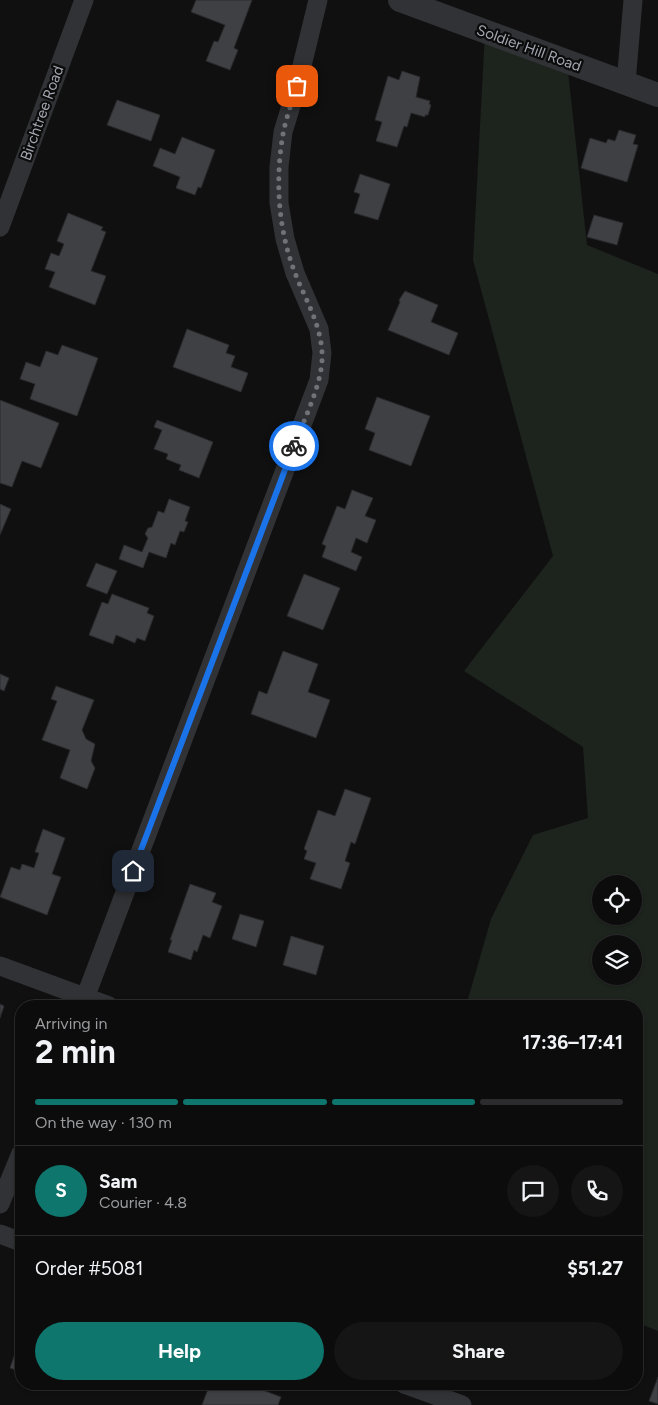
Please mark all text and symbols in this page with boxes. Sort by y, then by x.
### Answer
street label: Soldier Hill Road [474,21,584,75]
street label: Birchtree Road [17,63,67,163]
pin [276,65,318,107]
icon: bag [283,72,311,100]
courier [269,421,319,471]
icon: bike [280,432,308,460]
pin [112,850,154,892]
icon: home [119,857,147,885]
map controls [592,875,642,985]
button: locate [592,875,642,925]
button: layers [592,935,642,985]
text: Arriving in [35,1014,107,1033]
text: 17:36–17:41 [522,1031,623,1054]
text: 2 min [35,1033,116,1071]
text: On the way · 130 m [35,1113,172,1132]
button: chat [507,1165,559,1217]
button: phone [571,1165,623,1217]
text: Sam [99,1170,137,1193]
text: S [55,1179,67,1202]
text: Courier · 4.8 [99,1193,187,1212]
text: Order #5081 [35,1257,143,1280]
text: $51.27 [567,1257,623,1280]
button: Help [35,1322,324,1380]
button: Share [334,1322,623,1380]

